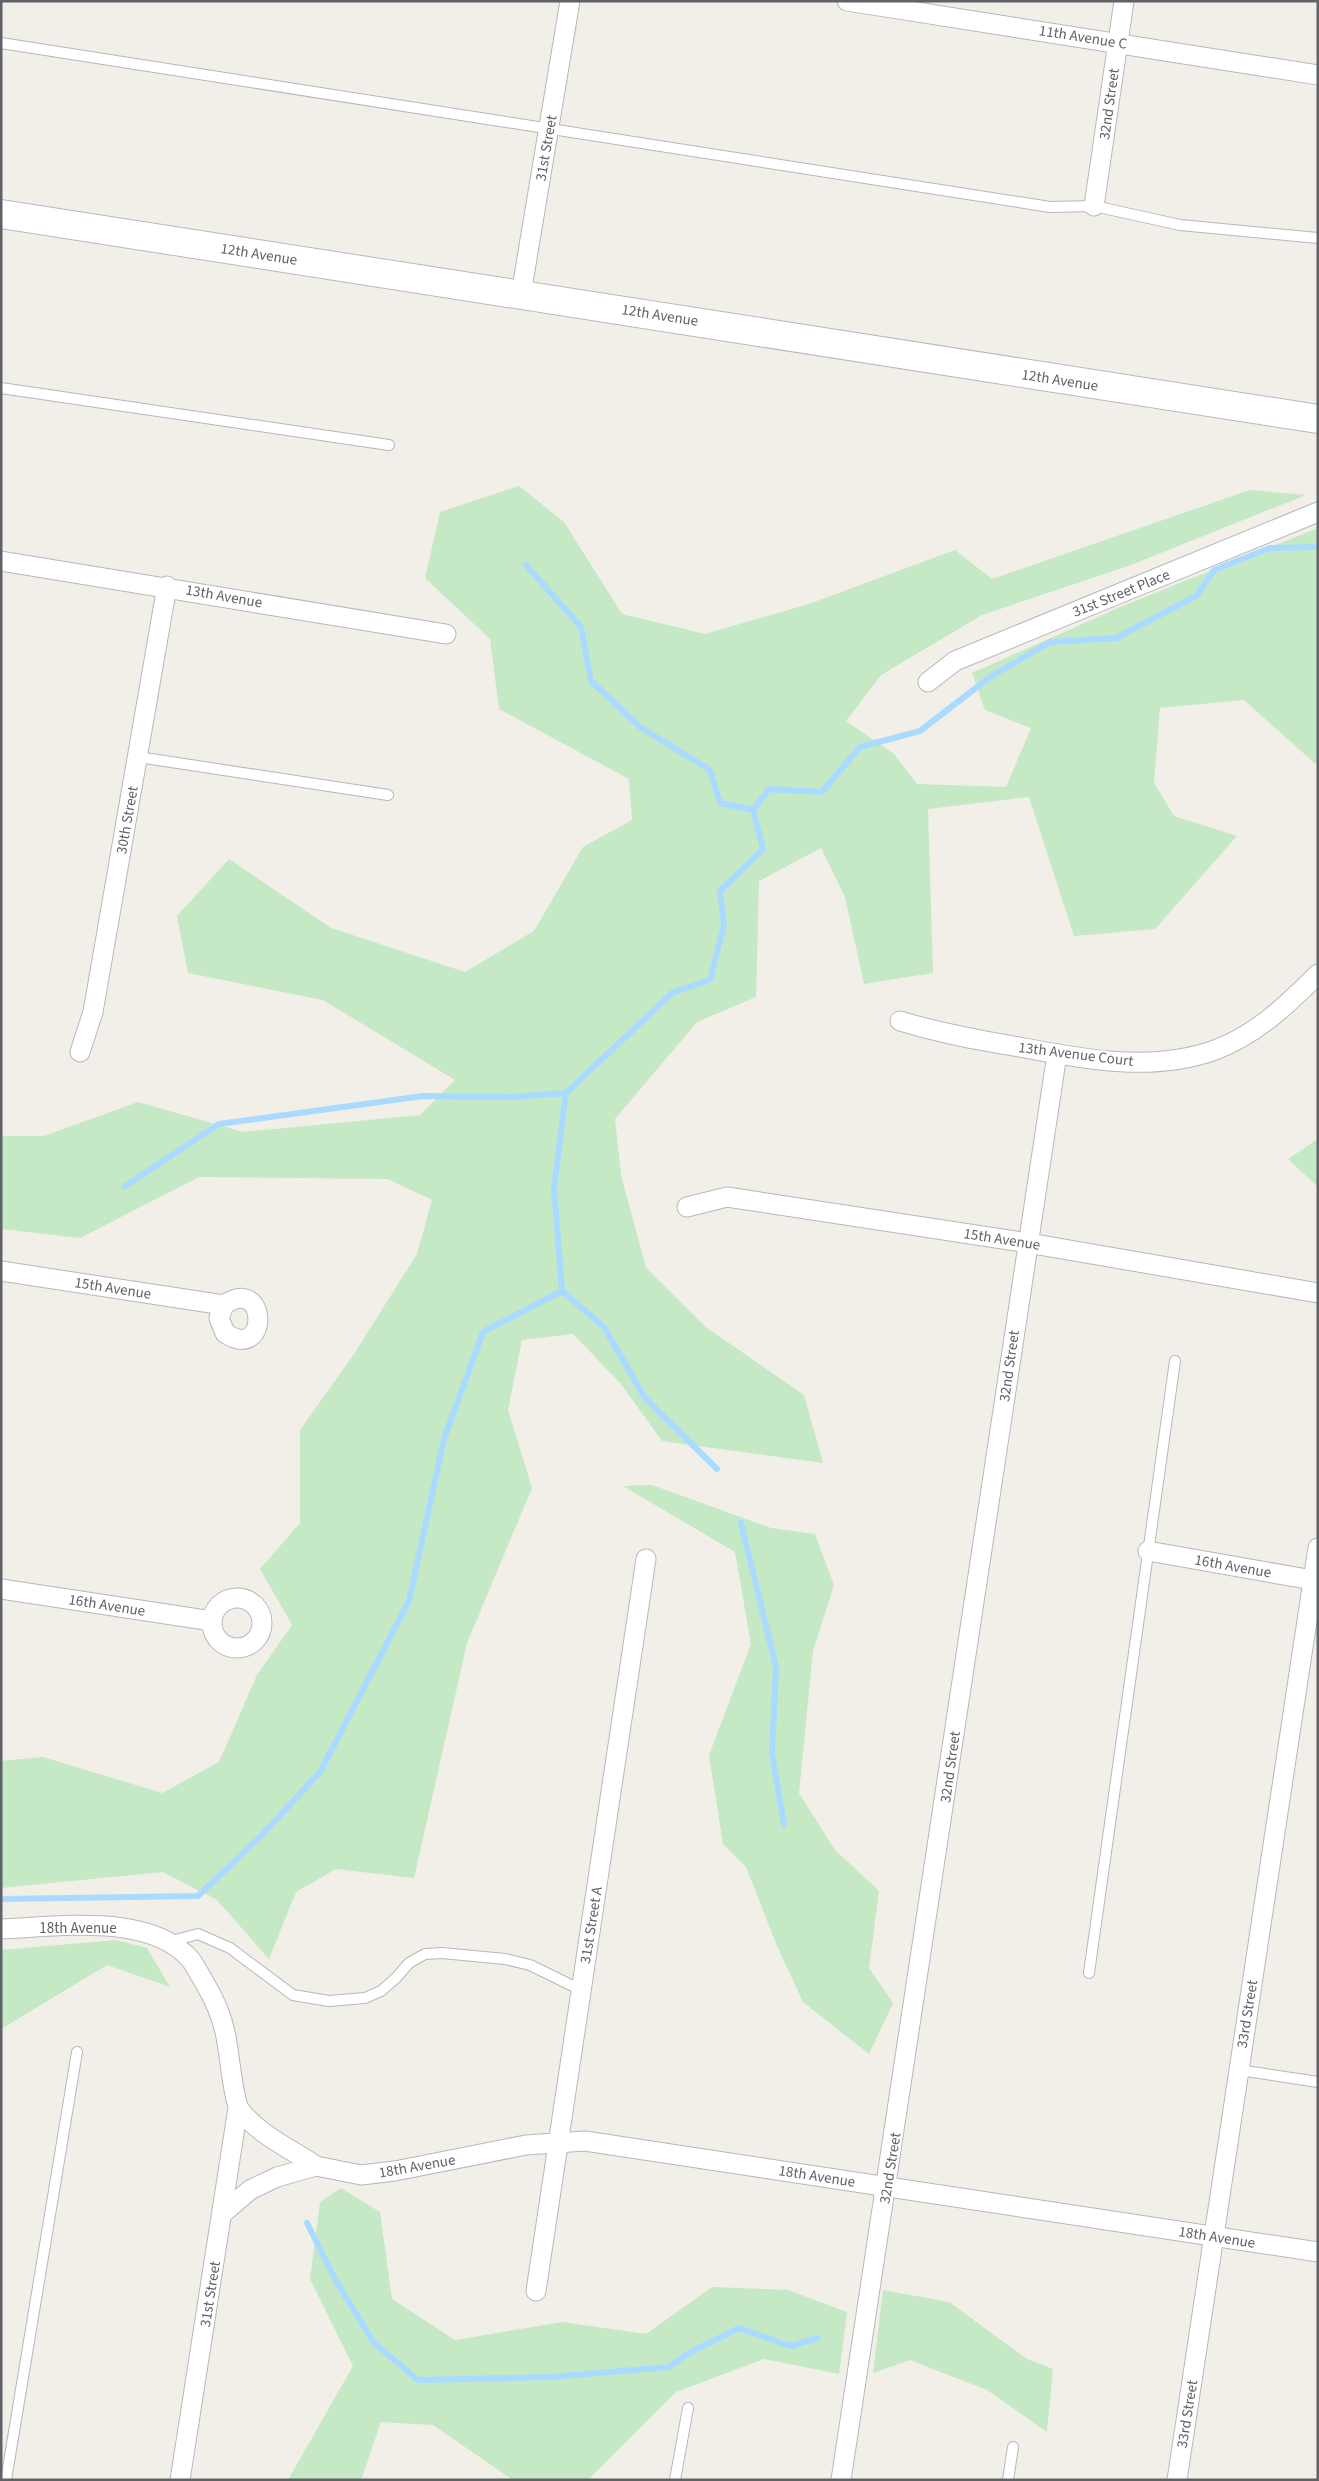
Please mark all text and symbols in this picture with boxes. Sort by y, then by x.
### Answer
street label: 11th Avenue C [1037,20,1129,55]
street label: 32nd Street [1094,67,1125,141]
street label: 31st Street [530,113,563,183]
street label: 12th Avenue [219,238,299,271]
street label: 12th Avenue [620,299,700,332]
street label: 12th Avenue [1020,364,1100,397]
street label: 31st Street Place [1069,564,1173,623]
street label: 13th Avenue [184,579,264,614]
street label: 30th Street [111,784,144,856]
street label: 13th Avenue Court [1017,1037,1135,1072]
street label: 15th Avenue [962,1223,1042,1256]
street label: 15th Avenue [73,1272,153,1305]
street label: 32nd Street [994,1329,1025,1403]
street label: 16th Avenue [1193,1549,1273,1584]
street label: 16th Avenue [67,1589,147,1622]
street label: 32nd Street [935,1730,966,1804]
street label: 31st Street A [575,1884,608,1965]
street label: 18th Avenue [39,1918,117,1939]
street label: 33rd Street [1232,1978,1263,2050]
street label: 32nd Street [874,2131,906,2205]
street label: 18th Avenue [377,2149,457,2184]
street label: 18th Avenue [777,2160,857,2193]
street label: 18th Avenue [1177,2221,1257,2254]
street label: 31st Street [195,2260,226,2329]
street label: 33rd Street [1172,2378,1203,2450]

